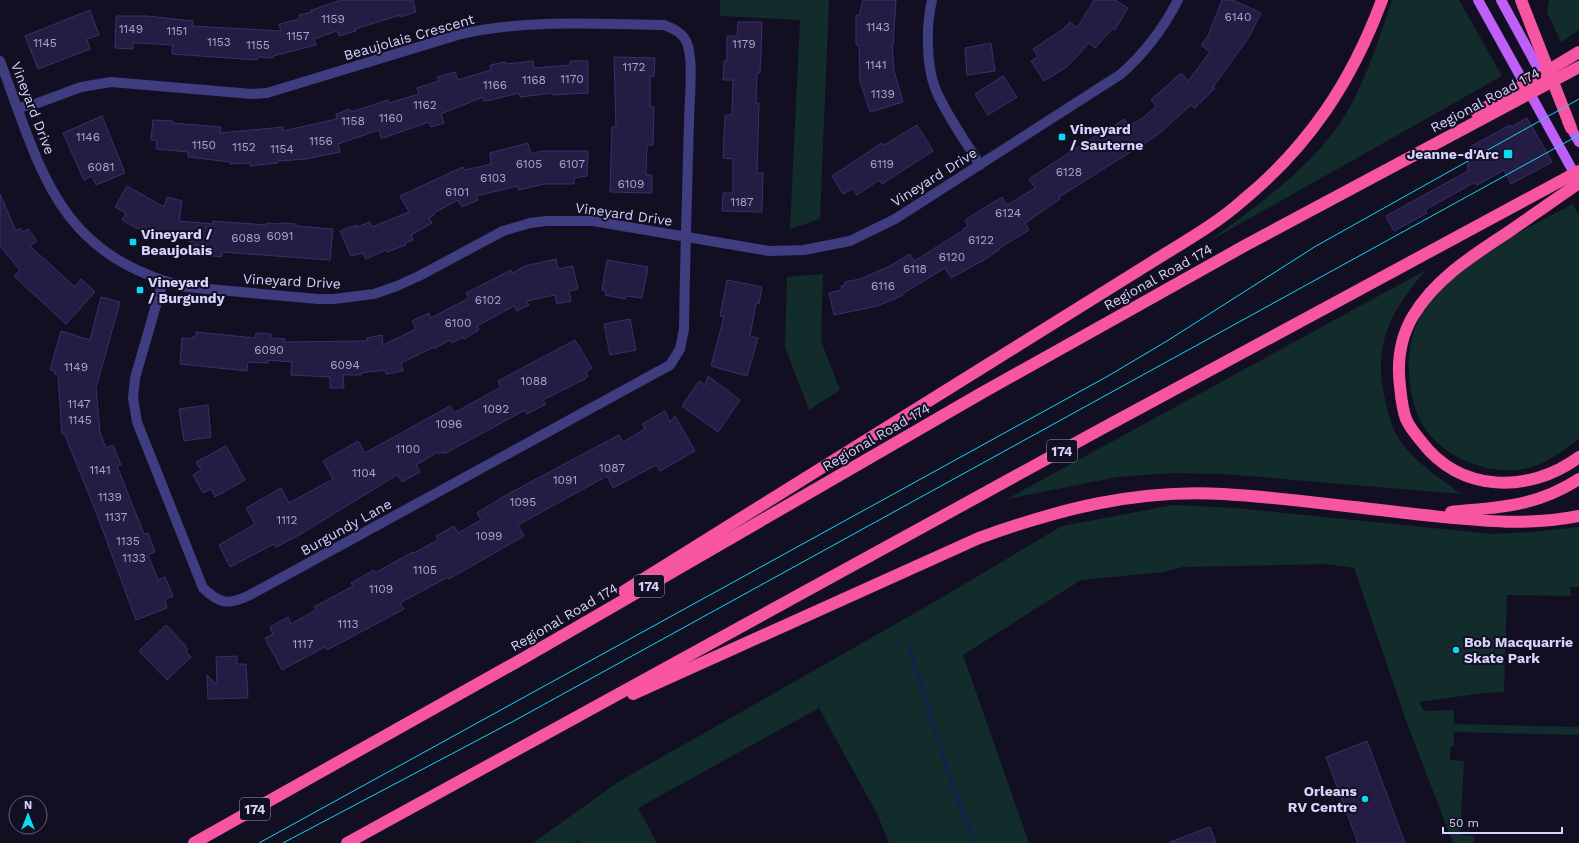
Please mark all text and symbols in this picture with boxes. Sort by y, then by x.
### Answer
house number: 6140 [1225,10,1251,24]
street label: Beaujolais Crescent [342,11,476,63]
house number: 1159 [321,12,345,26]
house number: 1143 [866,20,890,34]
house number: 1149 [119,22,143,36]
house number: 1151 [166,24,188,38]
house number: 1157 [286,29,310,43]
house number: 1153 [207,35,231,49]
house number: 1145 [33,36,57,50]
house number: 1179 [732,37,756,51]
house number: 1155 [246,38,270,52]
house number: 1141 [865,58,887,72]
street label: Vineyard Drive [8,59,58,157]
house number: 1172 [622,60,646,74]
street label: Regional Road 174 [1428,64,1542,136]
house number: 1170 [560,72,584,86]
house number: 1168 [522,73,546,87]
house number: 1166 [483,78,507,92]
house number: 1139 [871,87,895,101]
house number: 1162 [413,98,437,112]
house number: 1160 [379,111,403,125]
house number: 1158 [341,114,365,128]
place label: Vineyard / Sauterne [1070,121,1143,153]
house number: 1146 [76,130,100,144]
marker: Vineyard / Sauterne [1057,132,1067,142]
house number: 1156 [309,134,333,148]
house number: 1150 [192,138,216,152]
house number: 1152 [232,140,256,154]
house number: 1154 [270,142,294,156]
street label: Vineyard Drive [888,144,980,210]
place label: Jeanne-d'Arc [1407,146,1499,162]
marker: Jeanne-d'Arc [1502,148,1514,160]
house number: 6105 [516,157,542,171]
house number: 6107 [559,157,585,171]
house number: 6119 [870,157,894,171]
house number: 6081 [88,160,114,174]
house number: 6128 [1056,165,1082,179]
house number: 6103 [480,171,506,185]
house number: 6109 [618,177,644,191]
house number: 6101 [445,185,469,199]
house number: 1187 [730,195,754,209]
street label: Vineyard Drive [574,199,674,229]
house number: 6124 [995,206,1021,220]
place label: Vineyard / Beaujolais [141,226,213,258]
house number: 6091 [267,229,293,243]
house number: 6089 [231,231,261,245]
house number: 6122 [968,233,994,247]
marker: Vineyard / Beaujolais [128,237,138,247]
street label: Regional Road 174 [1101,241,1215,313]
house number: 6120 [939,250,965,264]
house number: 6118 [903,262,927,276]
street label: Vineyard Drive [243,270,341,292]
place label: Vineyard / Burgundy [148,274,225,306]
house number: 6116 [871,279,895,293]
marker: Vineyard / Burgundy [135,285,145,295]
house number: 6102 [475,293,501,307]
house number: 6100 [445,316,471,330]
house number: 6090 [254,343,284,357]
house number: 6094 [330,358,360,372]
house number: 1149 [64,360,88,374]
house number: 1088 [521,374,547,388]
house number: 1147 [68,397,91,411]
street label: Regional Road 174 [819,400,933,474]
house number: 1092 [483,402,509,416]
house number: 1145 [68,413,92,427]
house number: 1096 [436,417,462,431]
road number: 174 [1047,440,1077,462]
house number: 1100 [396,442,420,456]
house number: 1087 [599,461,625,475]
house number: 1141 [89,463,111,477]
house number: 1104 [352,466,376,480]
house number: 1091 [553,473,577,487]
house number: 1139 [98,490,122,504]
street label: Burgundy Lane [298,495,394,559]
house number: 1095 [510,495,536,509]
house number: 1137 [105,510,128,524]
house number: 1112 [276,513,298,527]
house number: 1099 [476,529,502,543]
house number: 1135 [116,534,140,548]
house number: 1133 [122,551,146,565]
house number: 1105 [413,563,437,577]
road number: 174 [634,575,664,597]
street label: Regional Road 174 [507,580,621,654]
house number: 1109 [369,582,393,596]
house number: 1113 [337,617,359,631]
place label: Bob Macquarrie Skate Park [1464,634,1573,666]
house number: 1117 [293,637,314,651]
marker: Bob Macquarrie Skate Park [1451,645,1461,655]
place label: Orleans RV Centre [1288,783,1358,815]
marker: Orleans RV Centre [1360,794,1370,804]
north arrow [8,795,48,835]
road number: 174 [240,798,270,820]
text: N [24,799,32,812]
scale bar [1443,809,1562,835]
text: 50 m [1449,816,1479,830]

